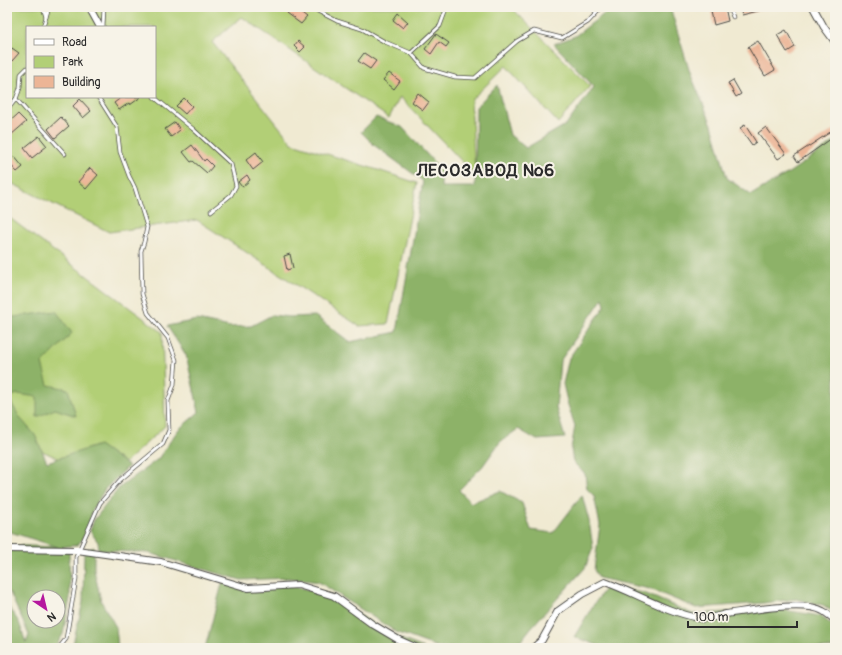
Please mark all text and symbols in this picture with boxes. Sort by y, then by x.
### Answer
legend [26,26,156,98]
text: Road [62,35,87,50]
text: Park [62,55,83,70]
text: Building [62,75,101,90]
district label: ЛЕСОЗАВОД №6 [416,160,555,181]
north arrow [26,589,66,629]
scale bar [688,603,797,629]
text: N [44,609,58,625]
text: 100 m [694,610,729,625]

